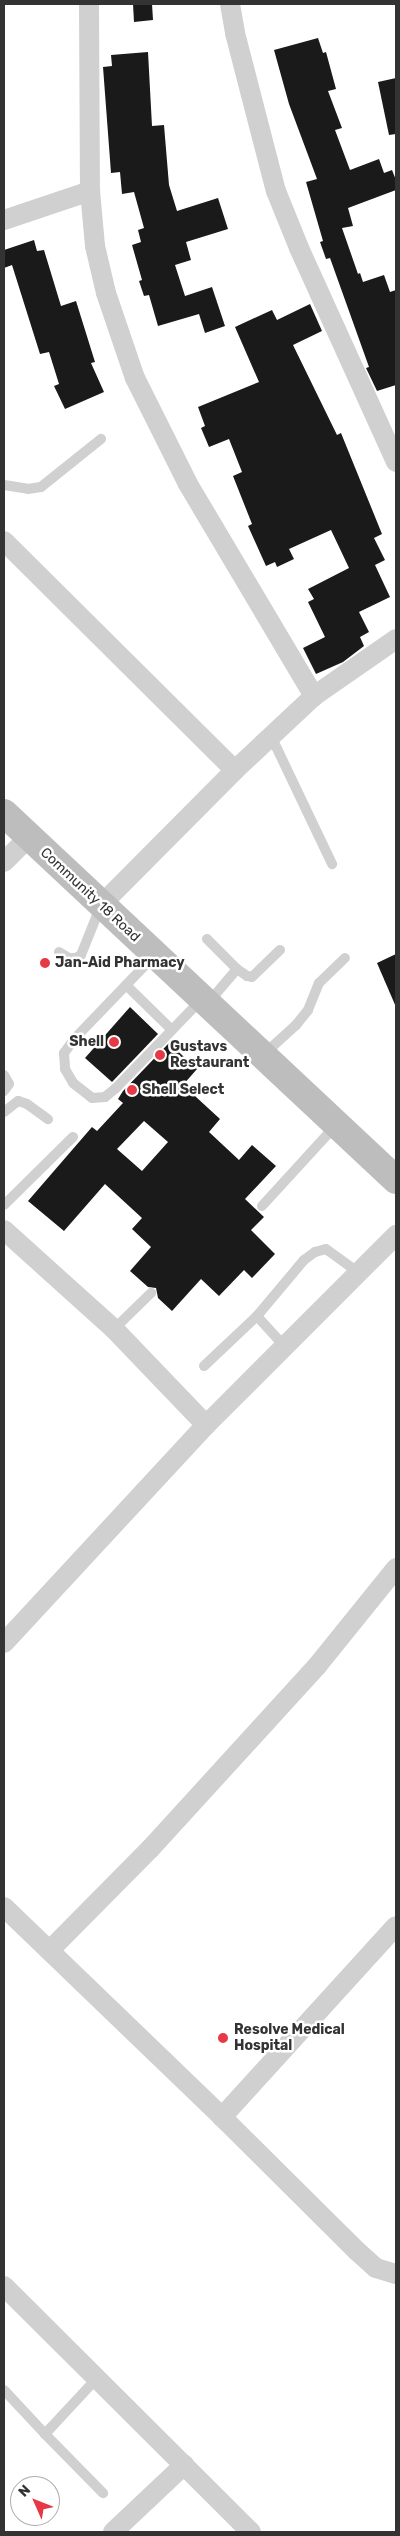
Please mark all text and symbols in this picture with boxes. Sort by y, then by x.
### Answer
street label: Community 18 Road [36,844,144,946]
place label: Jan-Aid Pharmacy [55,955,185,971]
marker: Jan-Aid Pharmacy [39,957,51,969]
place label: Shell [69,1034,104,1050]
marker: Shell [108,1036,120,1048]
place label: Gustavs Restaurant [170,1039,249,1072]
marker: Gustavs Restaurant [154,1049,166,1061]
place label: Shell Select [142,1082,224,1098]
marker: Shell Select [126,1084,138,1096]
place label: Resolve Medical Hospital [234,2022,345,2054]
marker: Resolve Medical Hospital [216,2031,230,2045]
north arrow [10,2476,60,2526]
text: N [15,2481,34,2500]

